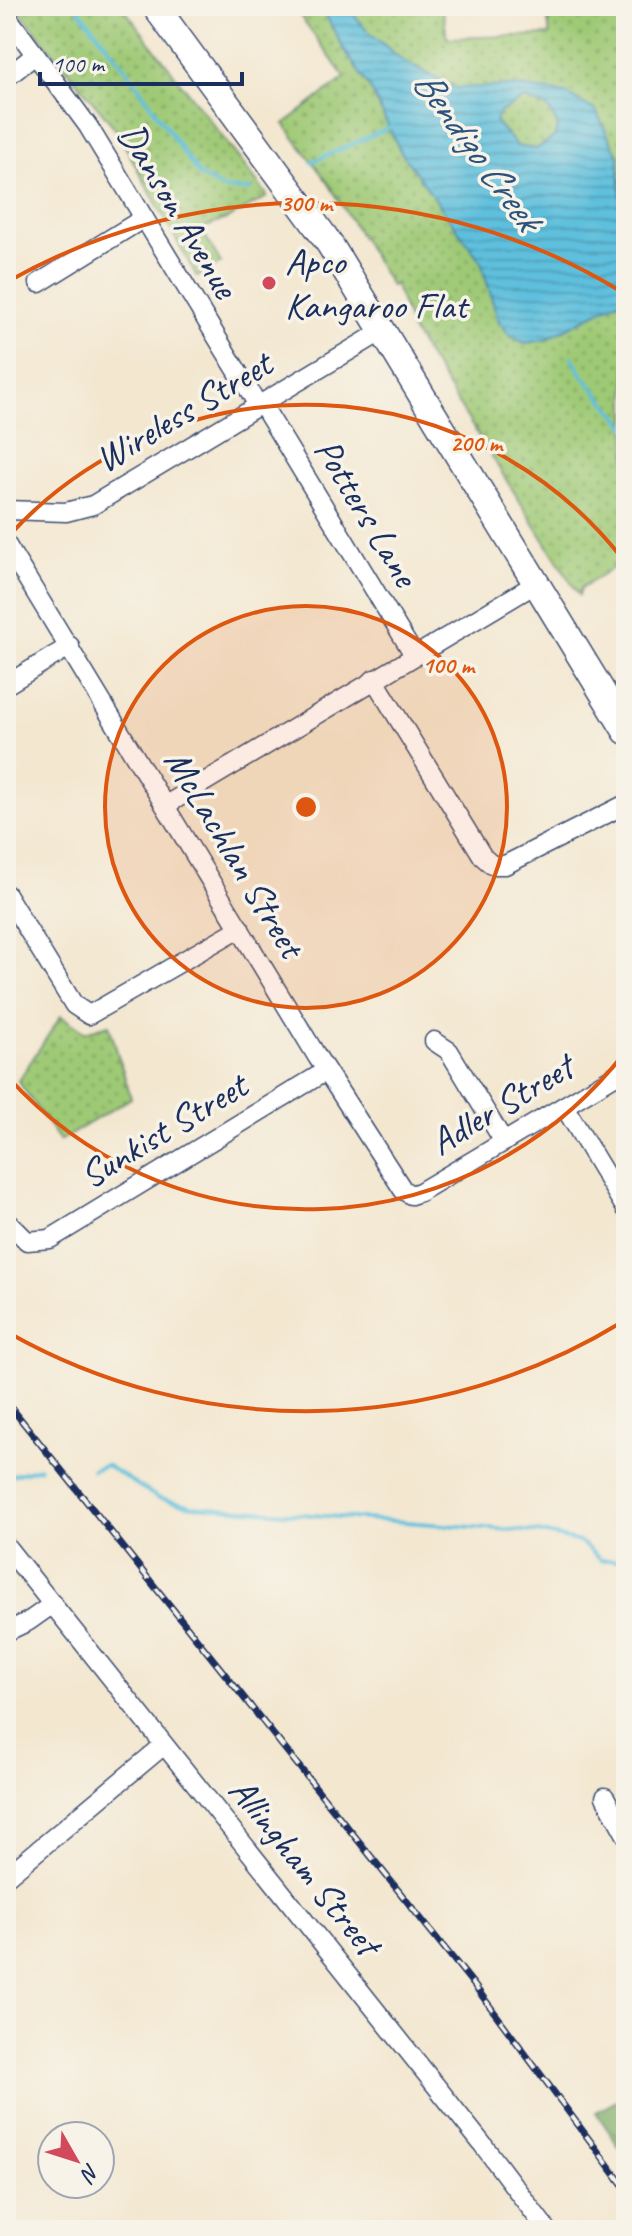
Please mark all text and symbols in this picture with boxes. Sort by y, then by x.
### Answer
scale bar [40,36,242,86]
text: 100 m [52,49,106,79]
water label: Bendigo Creek [402,59,556,245]
street label: Danson Avenue [108,114,250,308]
text: 300 m [280,188,334,218]
place label: Apco Kangaroo Flat [285,238,470,329]
marker: Apco Kangaroo Flat [260,274,278,292]
street label: Wireless Street [86,339,283,482]
text: 200 m [450,428,504,458]
street label: Potters Lane [304,430,430,597]
text: 100 m [422,650,476,680]
street label: McLachlan Street [154,741,317,969]
centre of rings [292,793,320,821]
street label: Adler Street [421,1041,586,1165]
street label: Sunkist Street [71,1060,258,1199]
street label: Allingham Street [219,1768,394,1969]
north arrow [36,2120,116,2200]
text: N [73,2158,106,2189]

